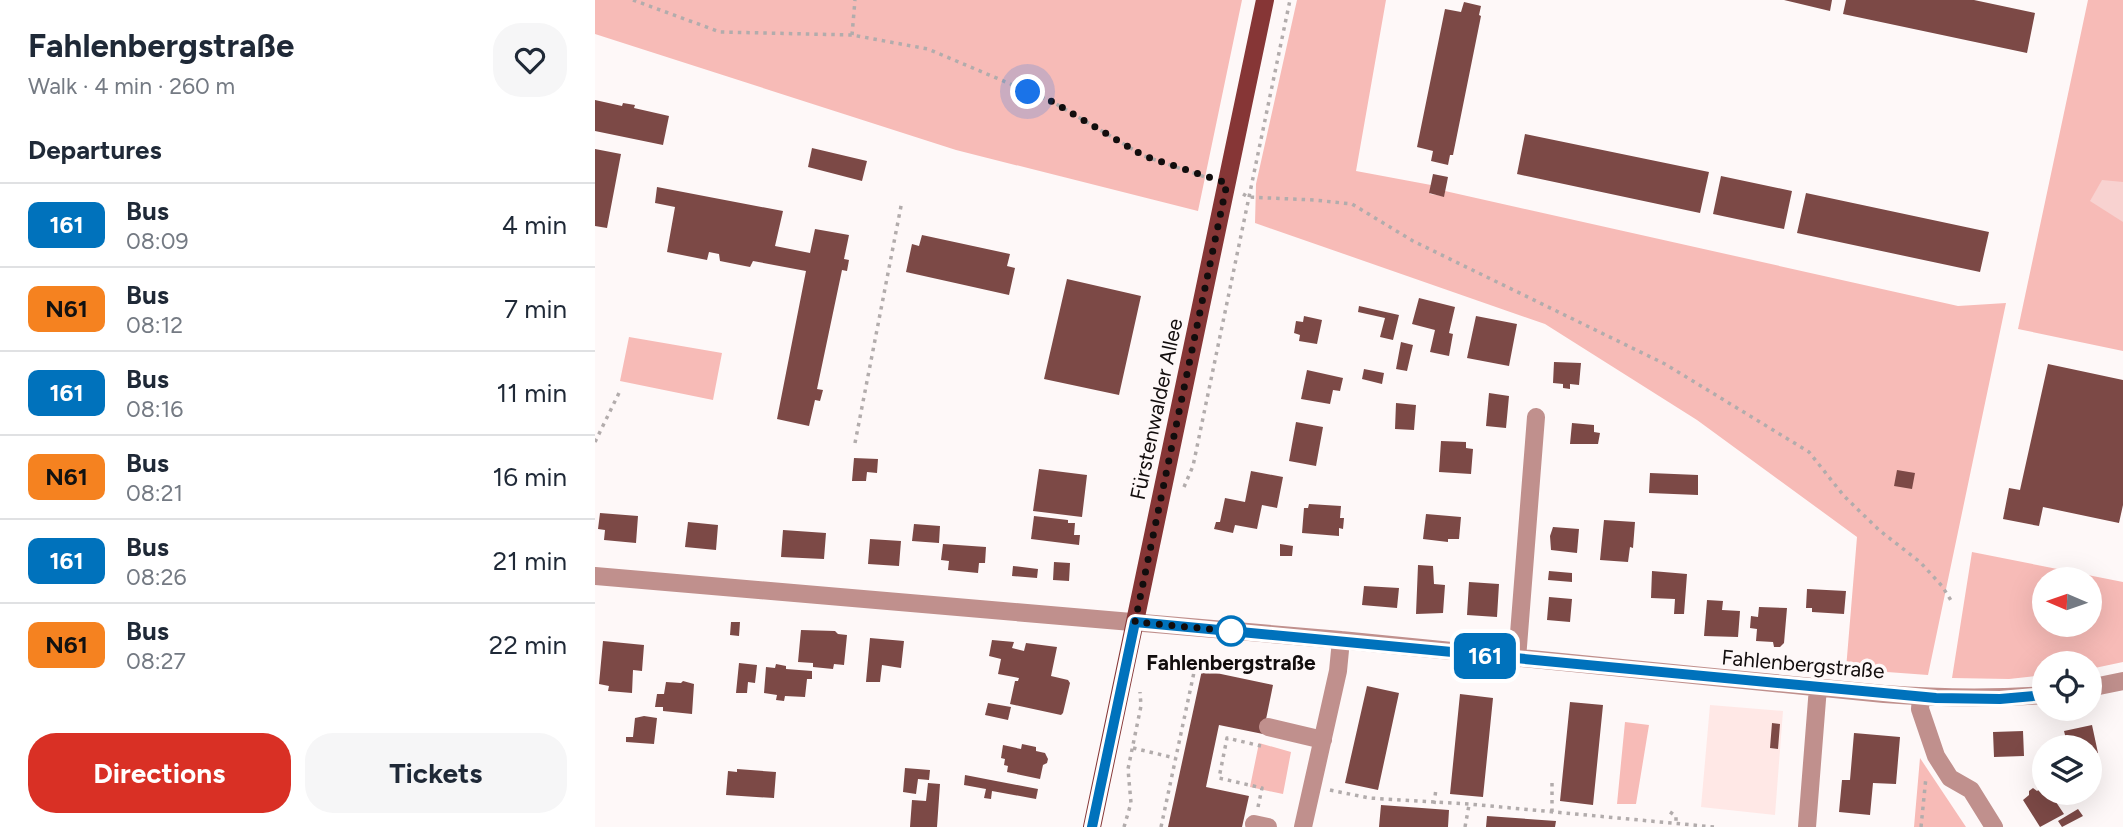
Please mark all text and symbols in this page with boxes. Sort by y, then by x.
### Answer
button: heart [493,23,567,97]
text: Fahlenbergstraße [28,26,294,65]
text: Walk · 4 min · 260 m [28,72,235,100]
your location [1010,74,1045,109]
text: Departures [28,134,162,166]
text: Bus [126,195,169,227]
text: 4 min [502,209,567,241]
text: 161 [49,210,84,239]
text: 08:09 [126,227,188,255]
text: Bus [126,279,169,311]
text: 7 min [504,293,567,325]
text: N61 [45,294,88,323]
text: 08:12 [126,311,183,339]
street label: Fürstenwalder Allee [1125,316,1187,502]
text: Bus [126,363,169,395]
text: 11 min [496,377,567,409]
text: 161 [49,378,84,407]
text: 08:16 [126,395,183,423]
text: Bus [126,447,169,479]
text: 16 min [492,461,567,493]
text: N61 [45,462,88,491]
text: 08:21 [126,479,183,507]
text: Bus [126,531,169,563]
text: 21 min [493,545,567,577]
text: 161 [49,546,84,575]
text: 08:26 [126,563,187,591]
north arrow [2032,567,2102,637]
map controls [2032,567,2102,805]
text: Bus [126,615,169,647]
marker: Fahlenbergstraße [1216,616,1246,646]
text: 22 min [489,629,567,661]
text: N61 [45,630,88,659]
line badge: 161 [1445,633,1525,679]
text: 161 [1468,641,1502,670]
street label: Fahlenbergstraße [1720,644,1886,684]
text: 08:27 [126,647,186,675]
place label: Fahlenbergstraße [1146,650,1316,675]
button: locate [2032,651,2102,721]
button: Directions [28,733,291,813]
button: Tickets [305,733,567,813]
button: layers [2032,735,2102,805]

